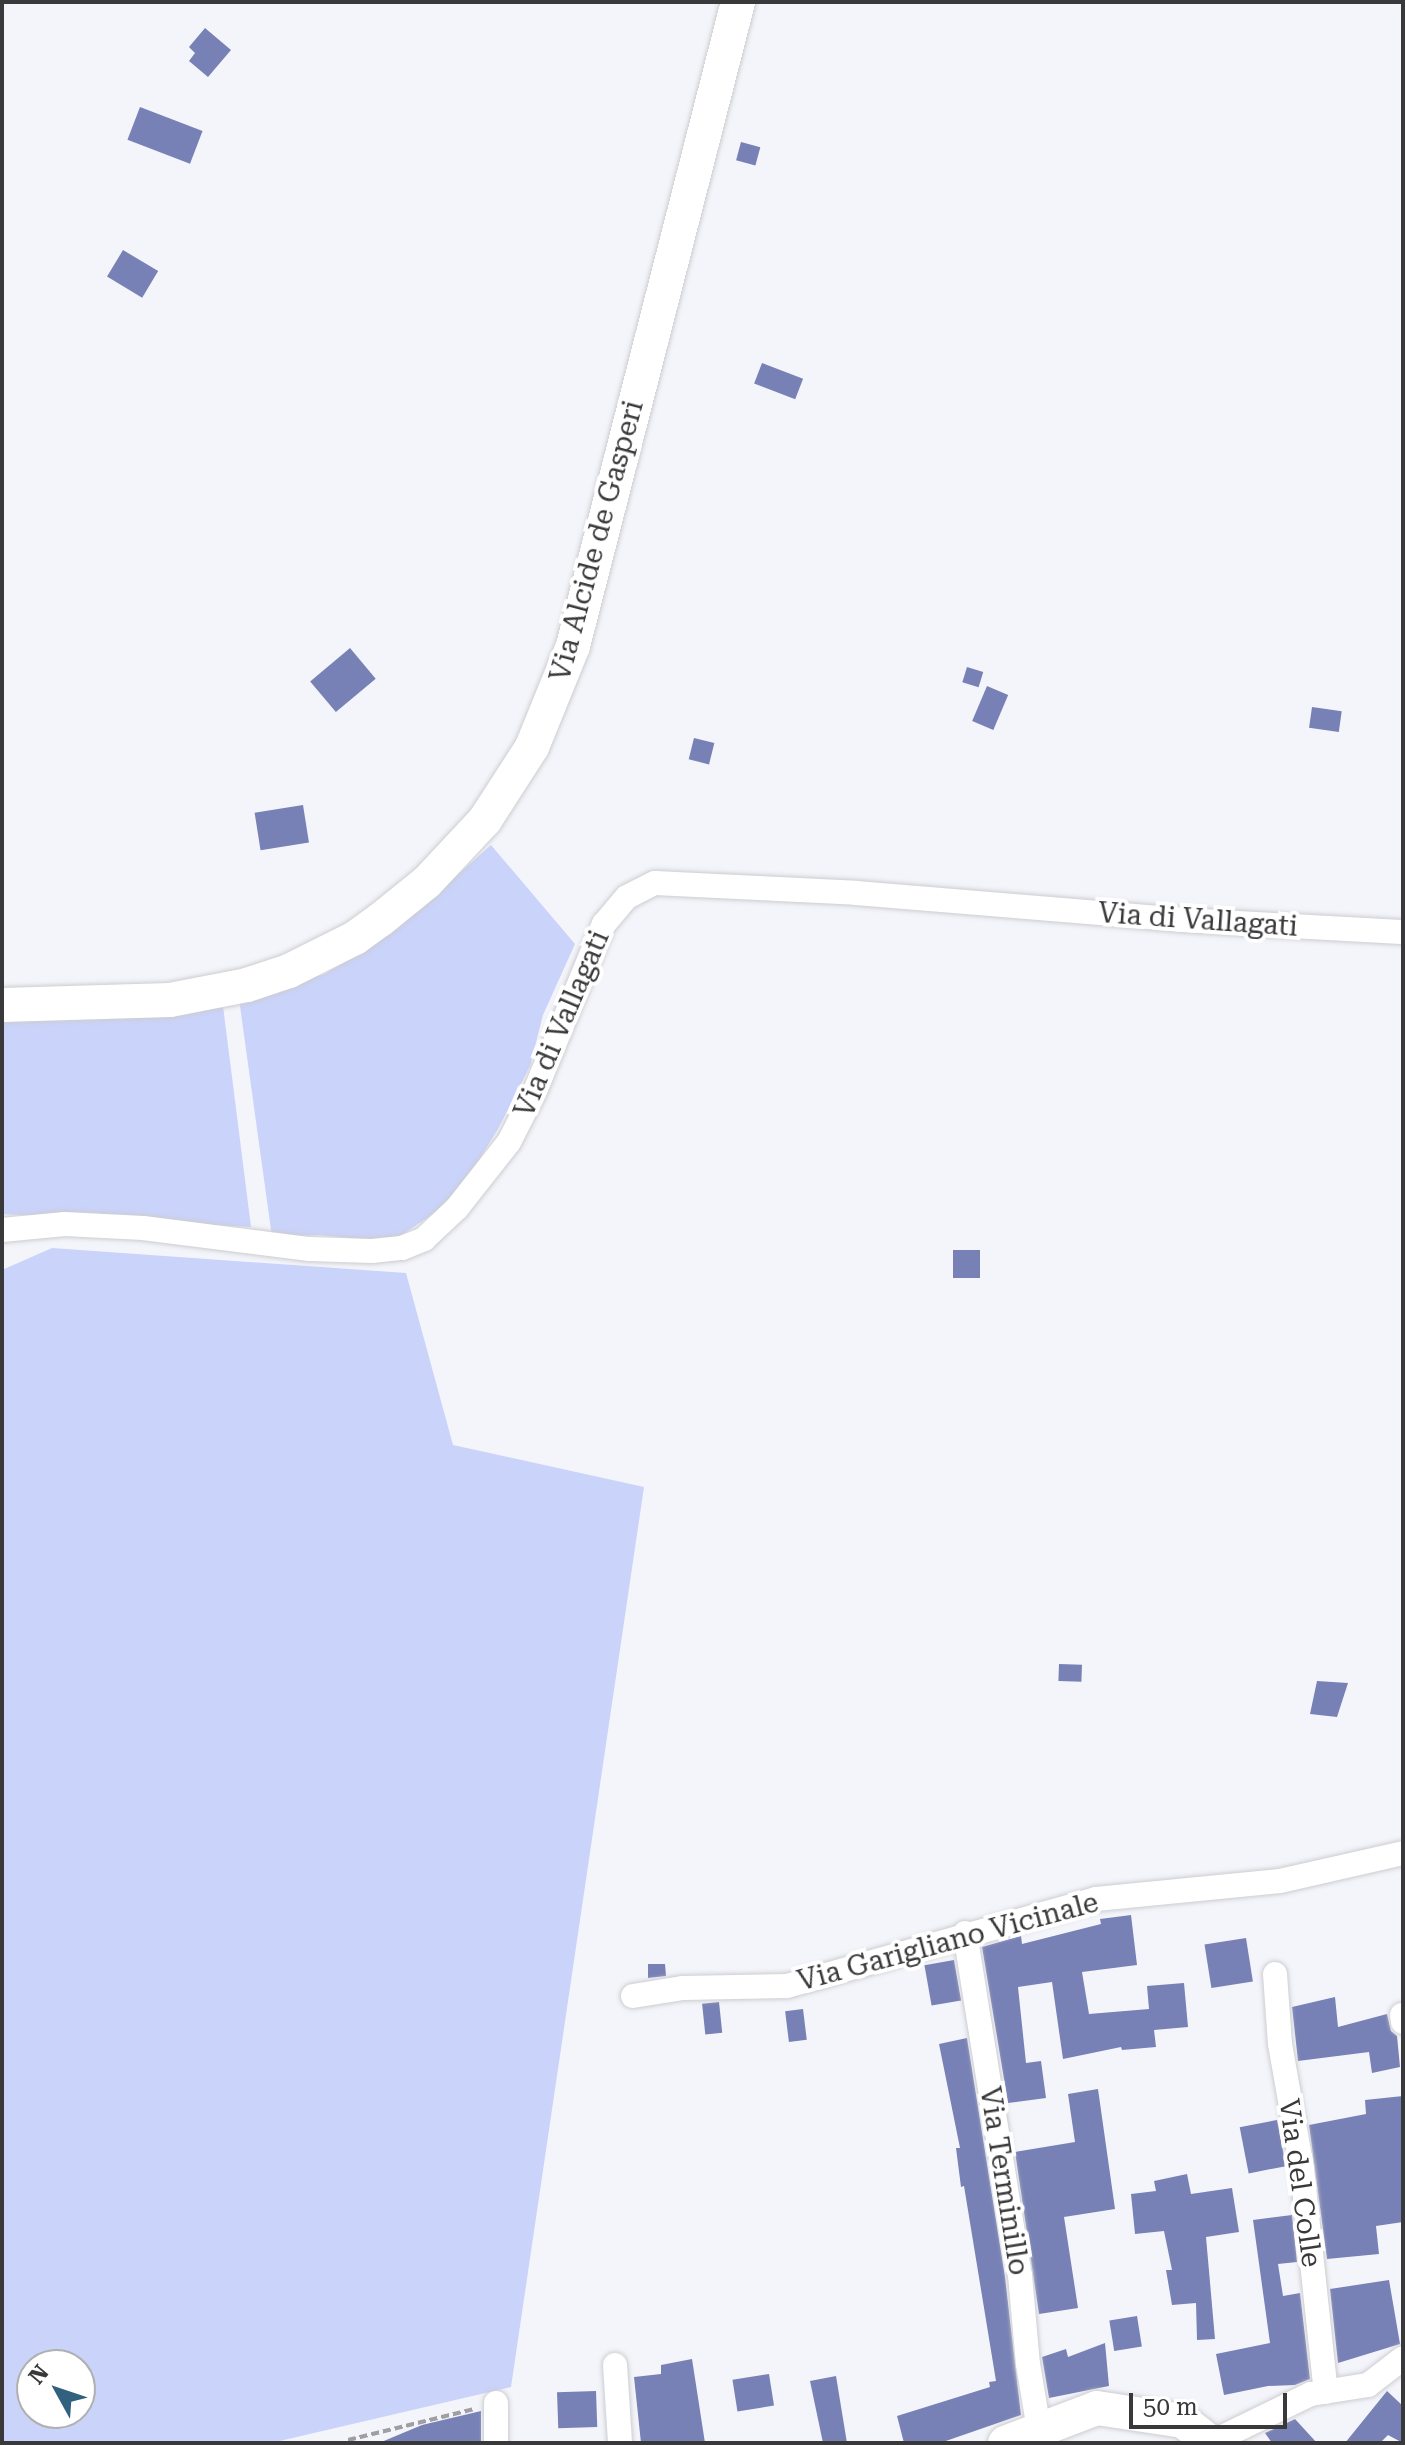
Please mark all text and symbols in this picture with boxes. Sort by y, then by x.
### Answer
street label: Via Alcide de Gasperi [543,397,651,685]
street label: Via di Vallagati [1097,896,1299,944]
street label: Via di Vallagati [507,925,617,1123]
street label: Via Garigliano Vicinale [794,1886,1102,1998]
street label: Via Terminillo [973,2084,1035,2278]
street label: Via del Colle [1272,2097,1328,2269]
north arrow [16,2349,96,2429]
text: N [24,2360,54,2389]
scale bar [1133,2377,1291,2427]
text: 50 m [1143,2393,1198,2421]

